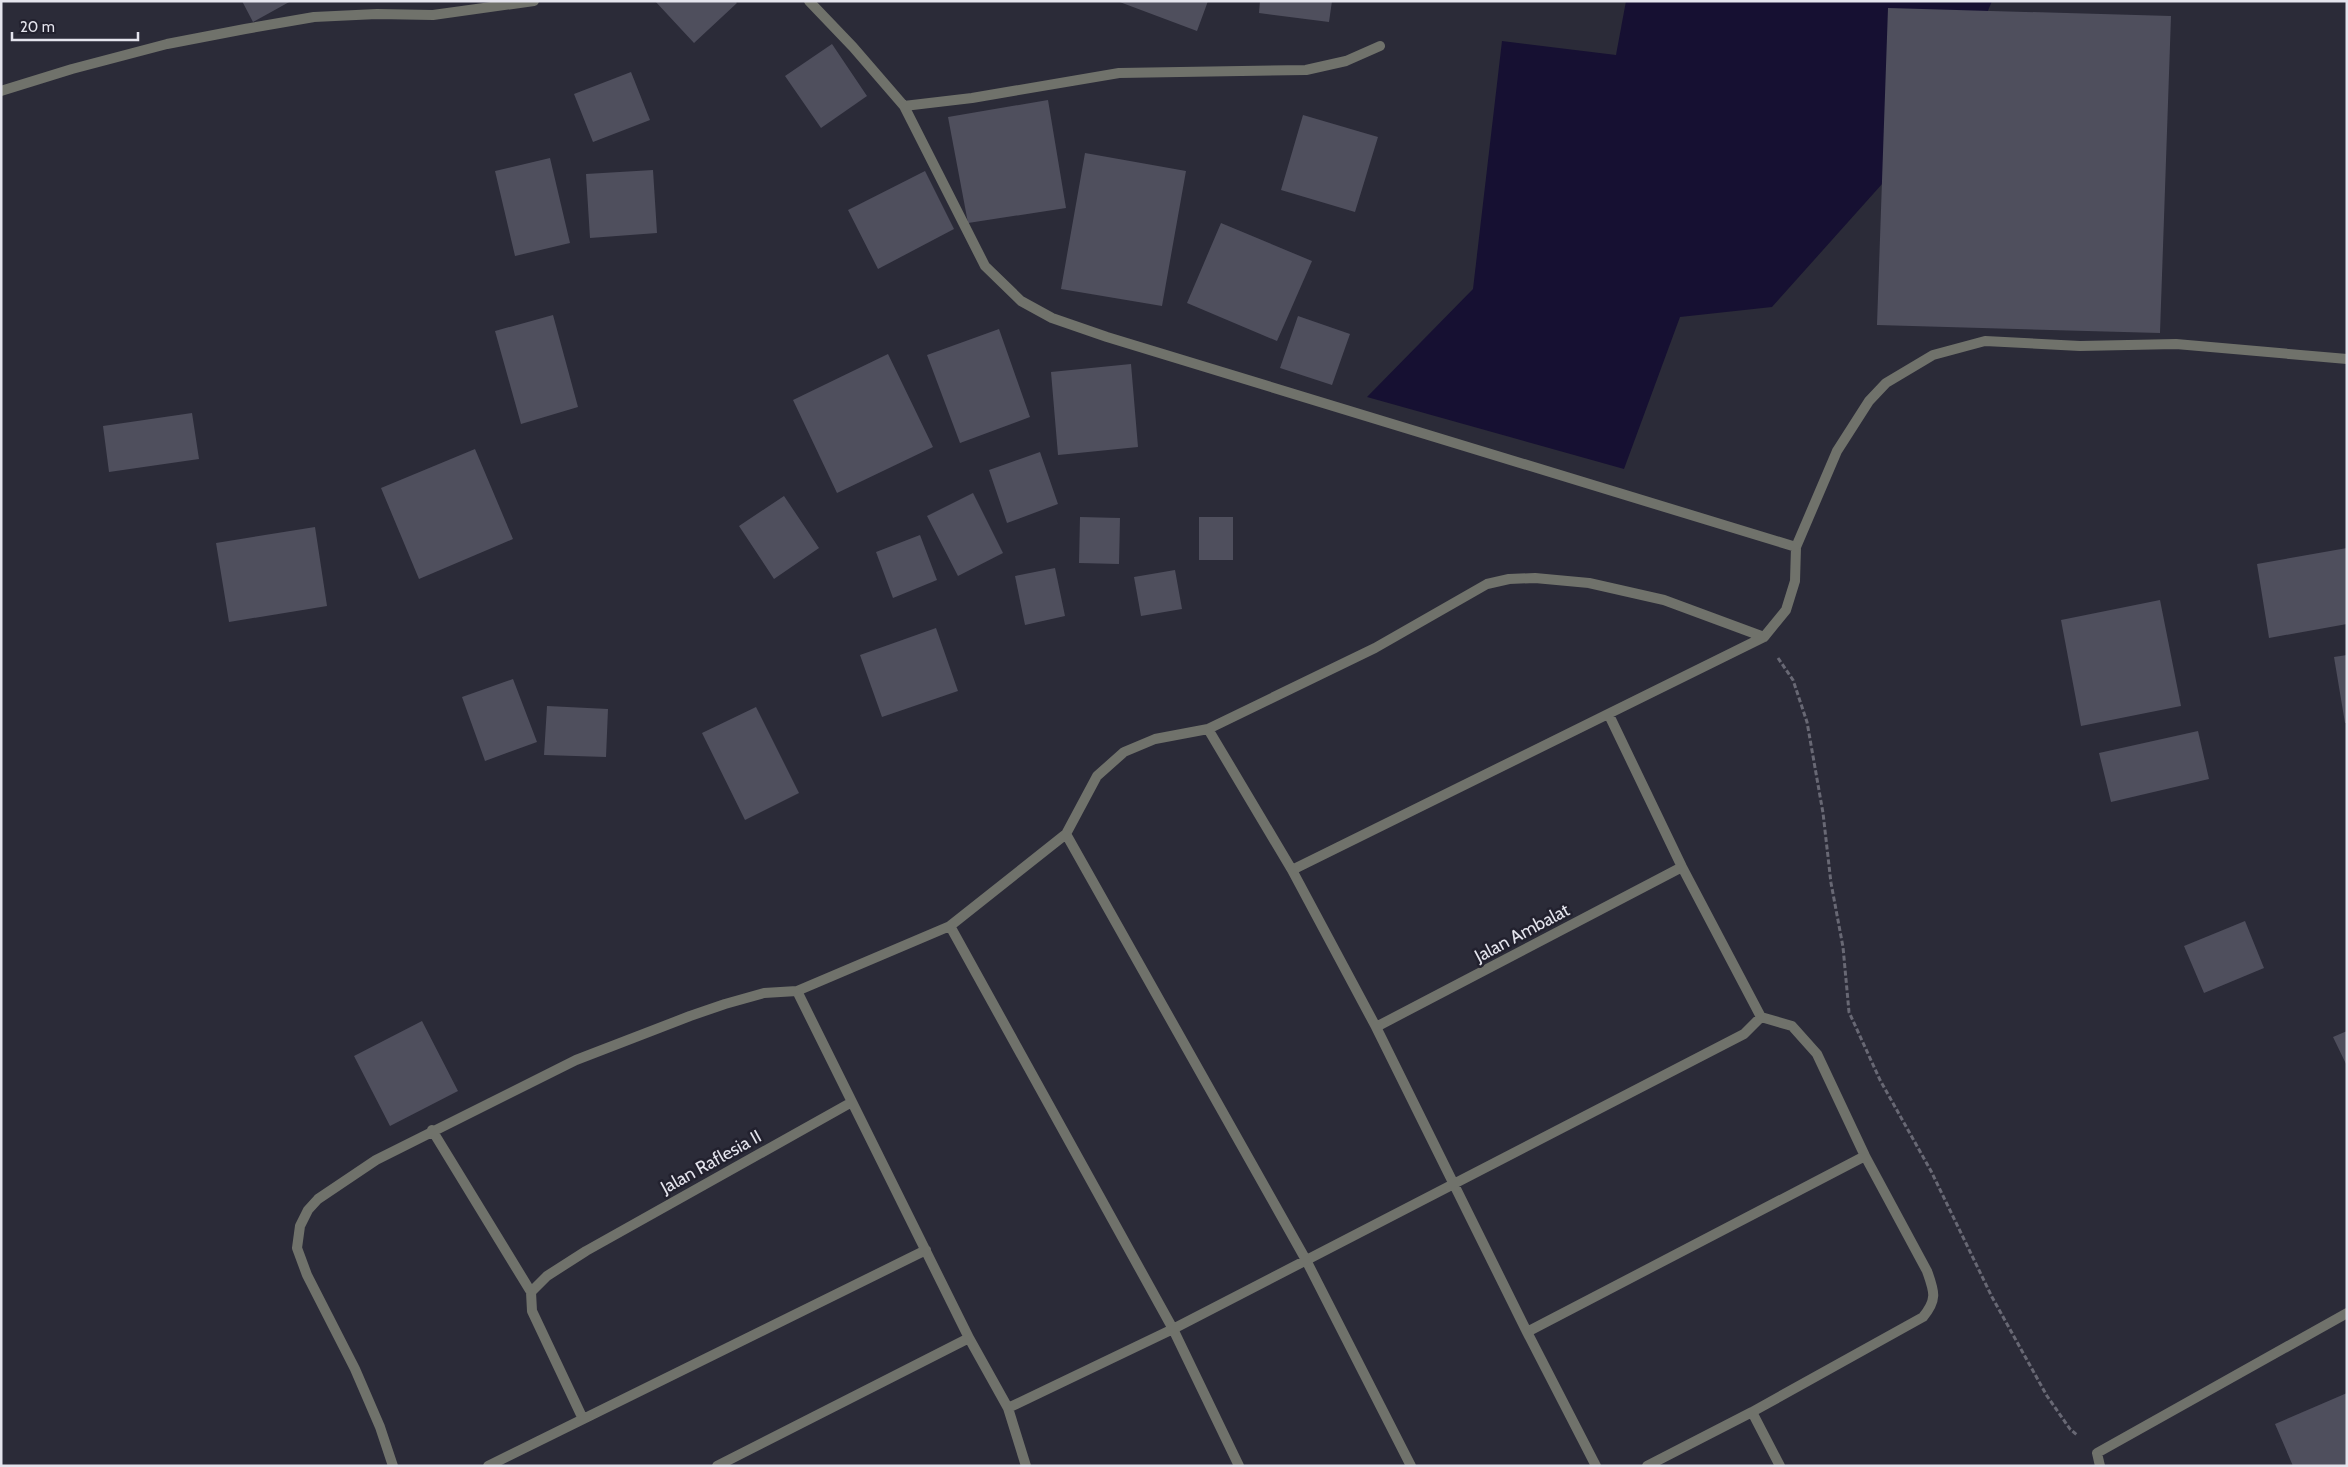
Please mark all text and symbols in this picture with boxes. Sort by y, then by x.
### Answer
scale bar [12,10,139,42]
text: 20 m [20,18,55,36]
street label: Jalan Ambalat [1470,899,1573,968]
street label: Jalan Raflesia II [656,1125,765,1199]

